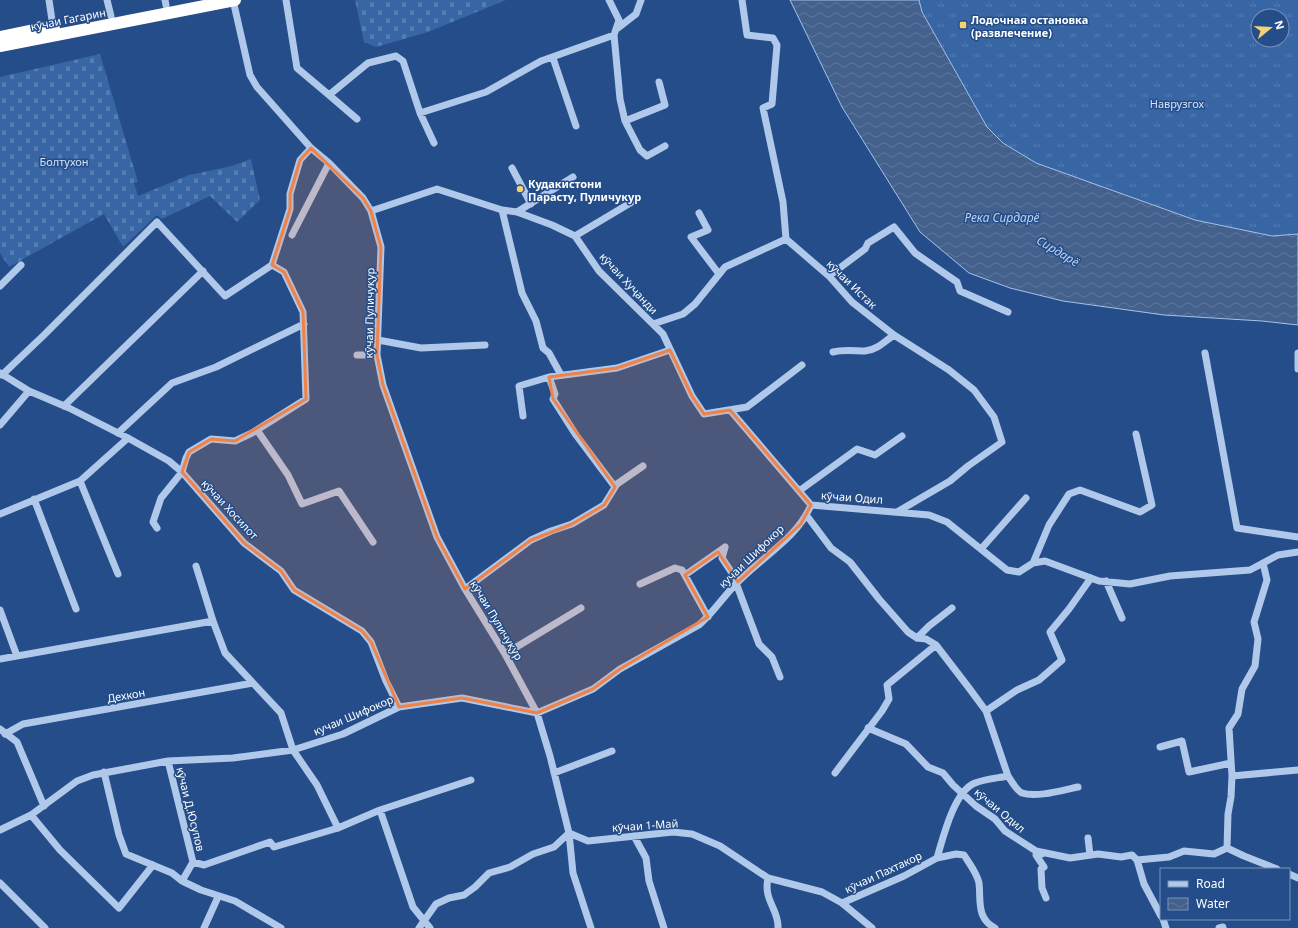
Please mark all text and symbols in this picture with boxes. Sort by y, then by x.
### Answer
street label: кӯчаи Гагарин [29,4,107,34]
north arrow [1250,8,1290,48]
place label: Лодочная остановка (развлечение) [971,12,1088,40]
text: N [1271,18,1289,31]
marker: Лодочная остановка (развлечение) [958,20,968,30]
park label: Наврузгох [1150,96,1205,111]
park label: Болтухон [39,154,89,169]
place label: Кудакистони Парасту, Пуличукур [528,176,641,204]
marker: Кудакистони Парасту, Пуличукур [515,184,525,194]
water label: Река Сирдарё [965,209,1040,226]
water label: Сирдарё [1034,232,1083,270]
street label: кӯчаи Хуҷанди [597,249,661,317]
street label: кӯчаи Истак [824,256,881,312]
street label: кӯчаи Пуличуқур [361,267,377,358]
street label: кӯчаи Хосилот [198,476,262,542]
street label: кӯчаи Одил [821,487,883,507]
street label: кучаи Шифокор [715,521,787,591]
street label: кӯчаи Пуличуқур [467,577,527,663]
street label: Дехкон [106,684,146,706]
street label: кучаи Шифокор [311,691,396,739]
street label: кӯчаи Д.Юсупов [173,765,209,853]
street label: кӯчаи Одил [971,784,1029,836]
street label: кӯчаи 1-Май [611,815,679,835]
street label: кӯчаи Пахтакор [842,847,924,896]
legend [1160,868,1290,920]
text: Road [1196,875,1225,892]
text: Water [1196,895,1230,912]

